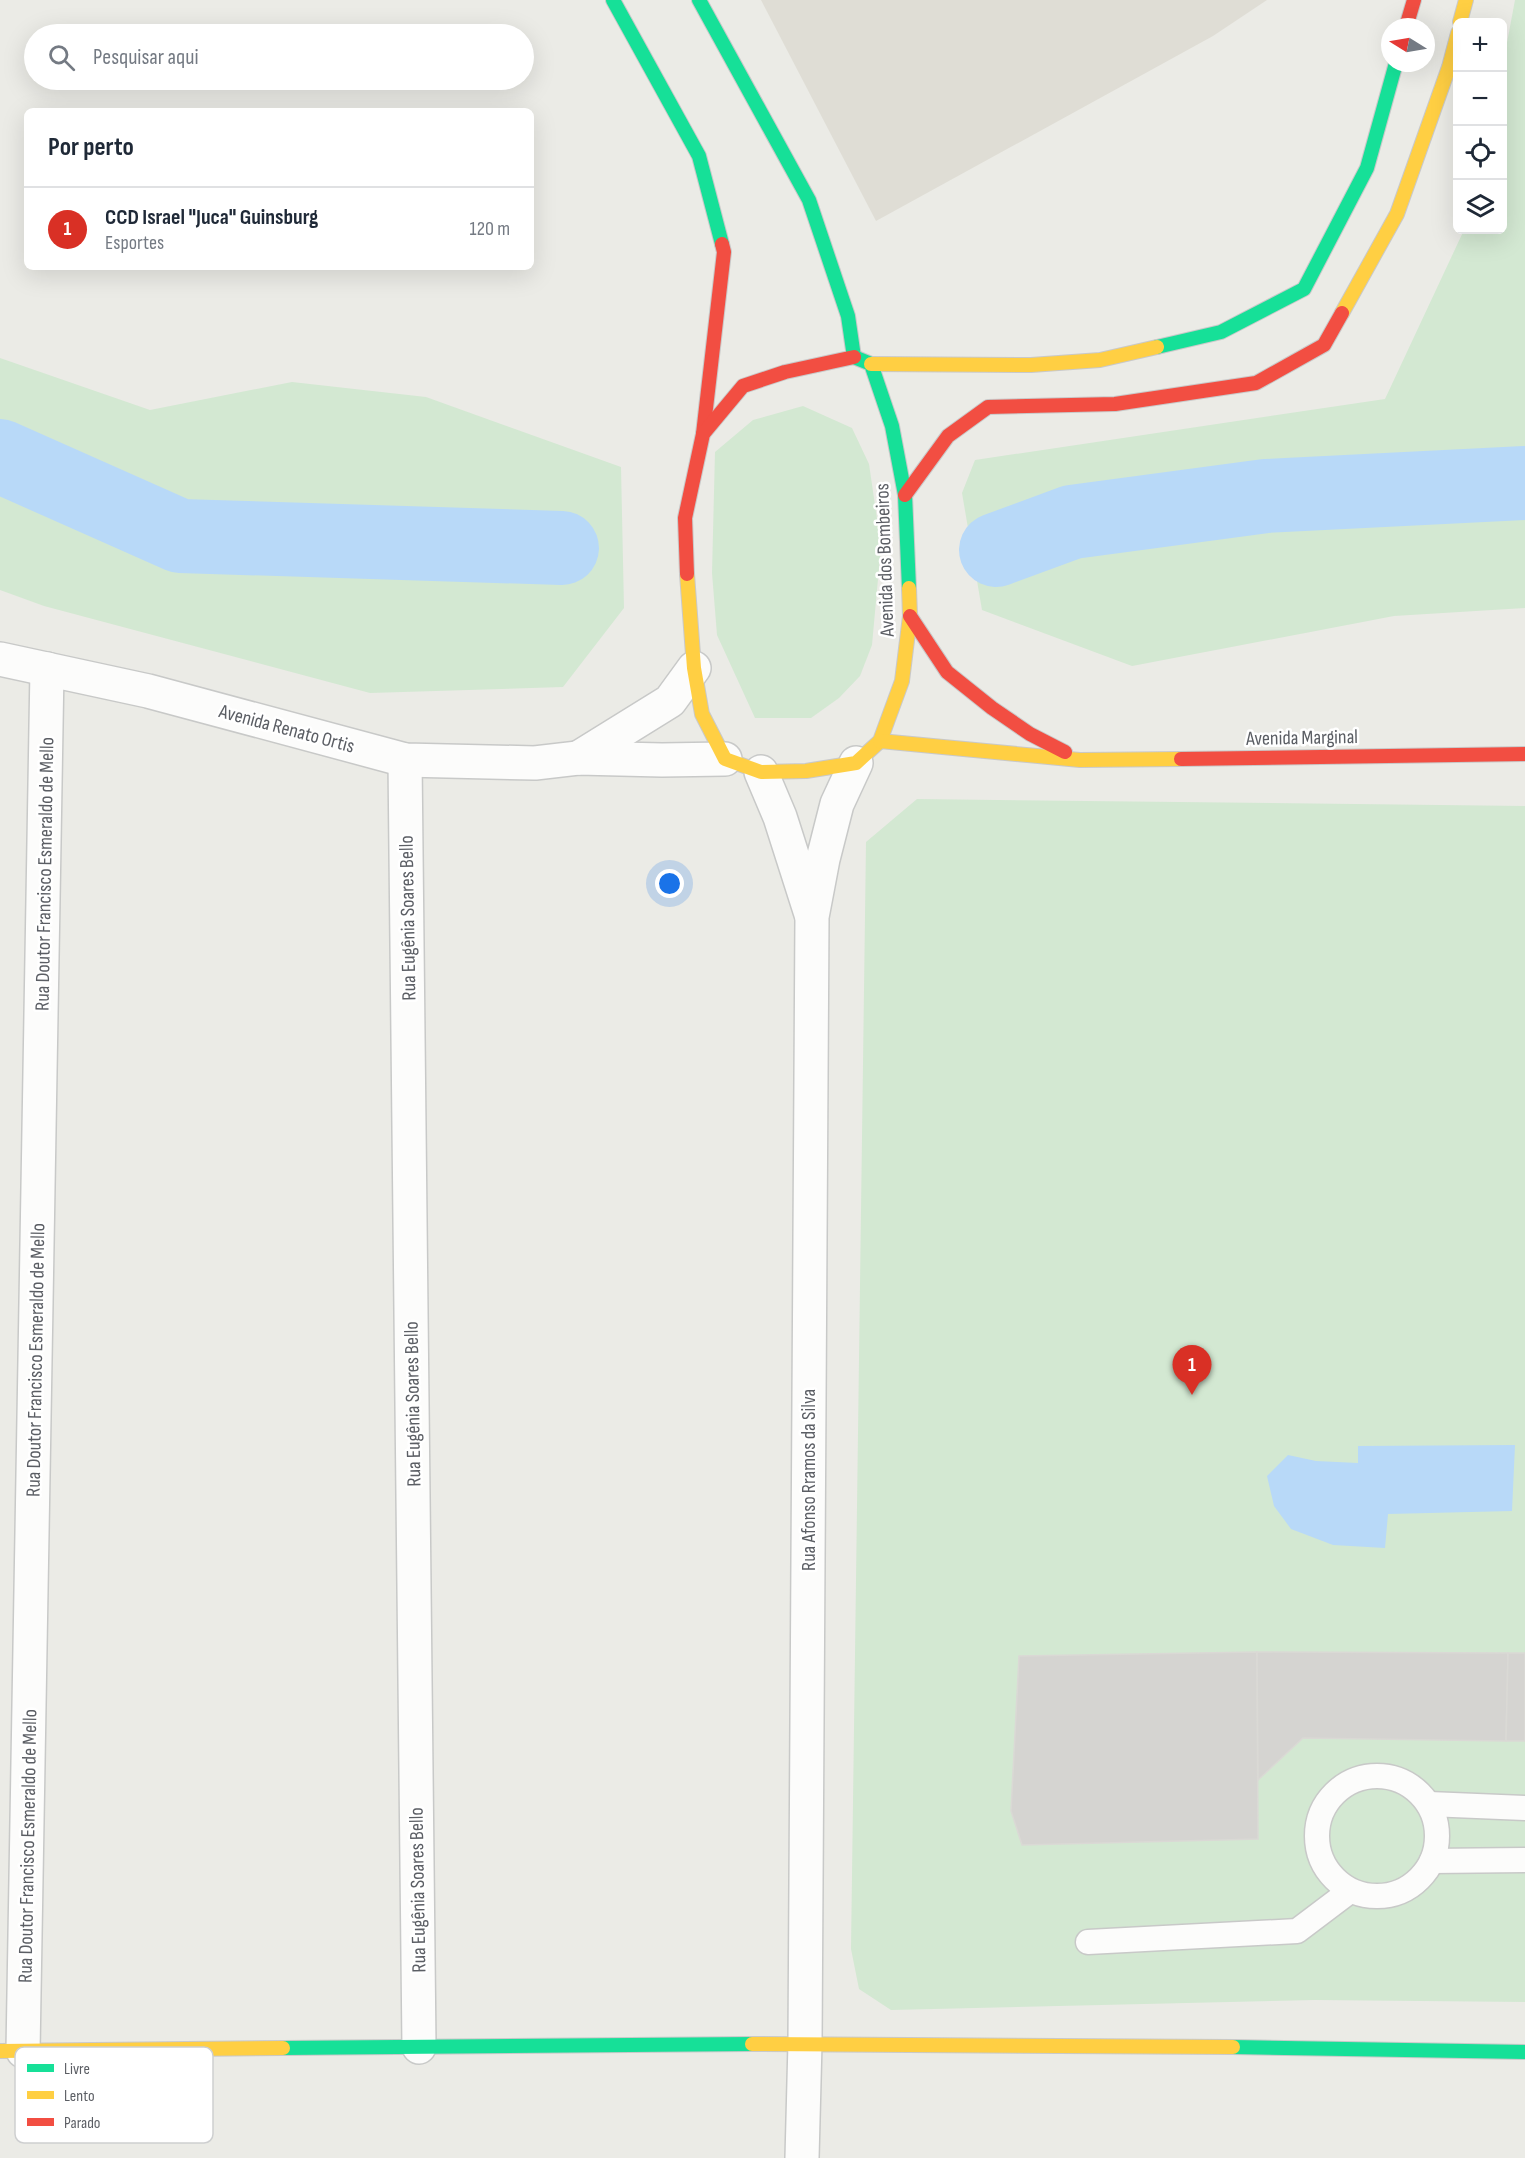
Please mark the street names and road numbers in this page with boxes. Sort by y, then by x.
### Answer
street label: Avenida dos Bombeiros [870,483,900,638]
street label: Avenida Renato Ortis [216,699,357,759]
street label: Avenida Marginal [1245,725,1358,751]
street label: Rua Doutor Francisco Esmeraldo de Mello [31,737,59,1011]
street label: Rua Eugênia Soares Bello [395,835,421,1001]
street label: Rua Doutor Francisco Esmeraldo de Mello [22,1223,50,1497]
street label: Rua Eugênia Soares Bello [400,1321,426,1487]
street label: Rua Afonso Rramos da Silva [797,1389,821,1571]
street label: Rua Doutor Francisco Esmeraldo de Mello [14,1709,42,1983]
street label: Rua Eugênia Soares Bello [405,1807,431,1973]

